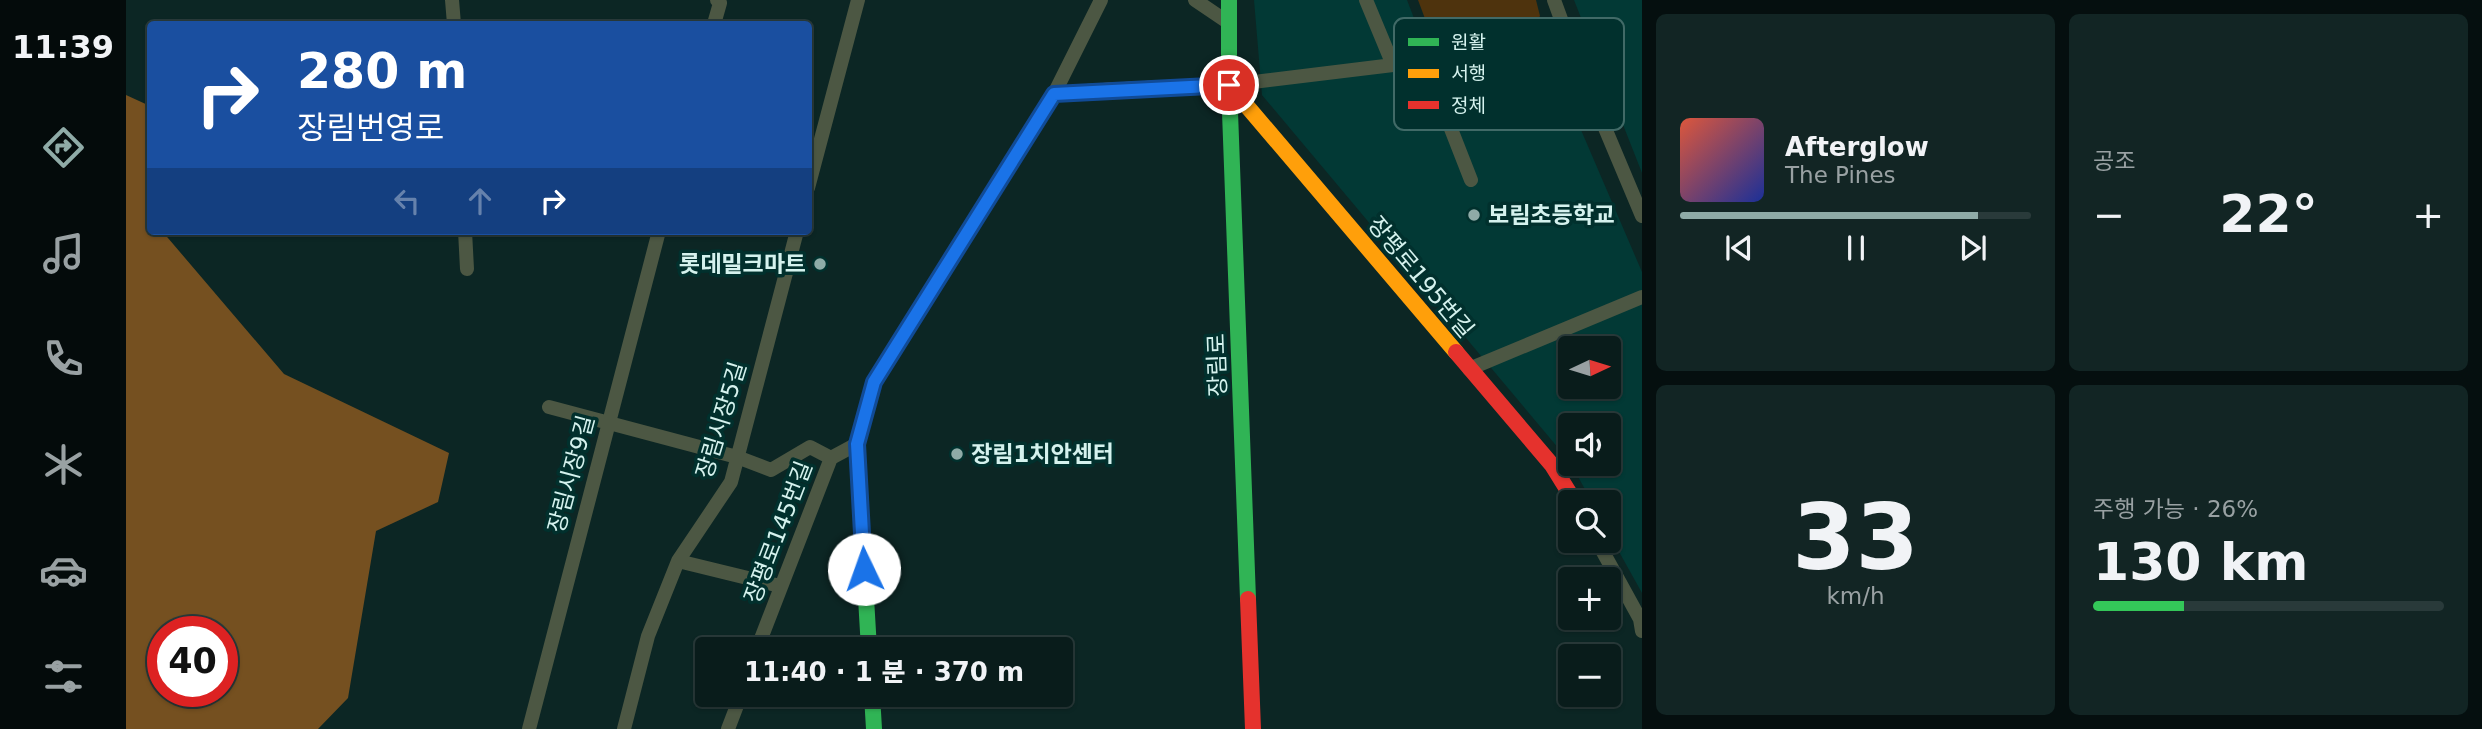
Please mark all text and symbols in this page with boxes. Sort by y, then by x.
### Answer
legend [1394,18,1624,130]
text: 11:39 [12,28,114,66]
text: 원활 [1451,31,1486,53]
text: 280 m [297,43,467,100]
icon: right [182,49,273,140]
pin [1199,55,1259,115]
text: 서행 [1451,62,1486,84]
icon: arrive [1210,66,1248,104]
text: 정체 [1451,94,1486,116]
text: 장림번영로 [297,109,444,147]
icon: directions [39,123,88,172]
text: Afterglow [1785,132,1929,162]
text: 공조 [2093,148,2135,174]
text: The Pines [1785,162,1896,188]
icon: left [388,182,426,220]
icon: ahead [461,182,499,220]
icon: right [534,182,572,220]
text: 22° [2219,184,2318,244]
text: − [2093,193,2125,237]
text: + [2412,193,2444,237]
place label: 보림초등학교 [1488,202,1615,228]
marker: 보림초등학교 [1466,207,1482,223]
street label: 장평로195번길 [1363,211,1479,343]
icon: music [39,229,88,278]
icon: previous [1720,229,1758,267]
icon: pause [1837,229,1875,267]
icon: next [1954,229,1992,267]
place label: 롯데밀크마트 [679,251,806,277]
marker: 롯데밀크마트 [812,256,828,272]
street label: 장림로 [1203,333,1231,397]
icon: phone [39,334,88,383]
north arrow [1558,336,1620,399]
map controls [1558,336,1621,707]
street label: 장림시장5길 [691,359,751,481]
street label: 장림시장9길 [543,412,599,536]
button: sound [1558,413,1621,476]
icon: climate [39,440,88,489]
place label: 장림1치안센터 [971,441,1114,467]
marker: 장림1치안센터 [949,446,965,462]
street label: 장평로145번길 [739,457,817,607]
text: 33 [1792,485,1919,590]
button: search [1558,490,1621,553]
text: 주행 가능 · 26% [2093,496,2258,522]
position arrow [827,532,901,606]
text: 130 km [2093,532,2308,592]
icon: car [39,546,88,595]
button: + [1558,567,1621,630]
text: km/h [1826,583,1885,609]
speed limit sign: 40 [147,616,238,707]
button: − [1558,644,1621,707]
icon: filters [39,652,88,701]
text: 11:40 · 1 분 · 370 m [744,657,1024,687]

